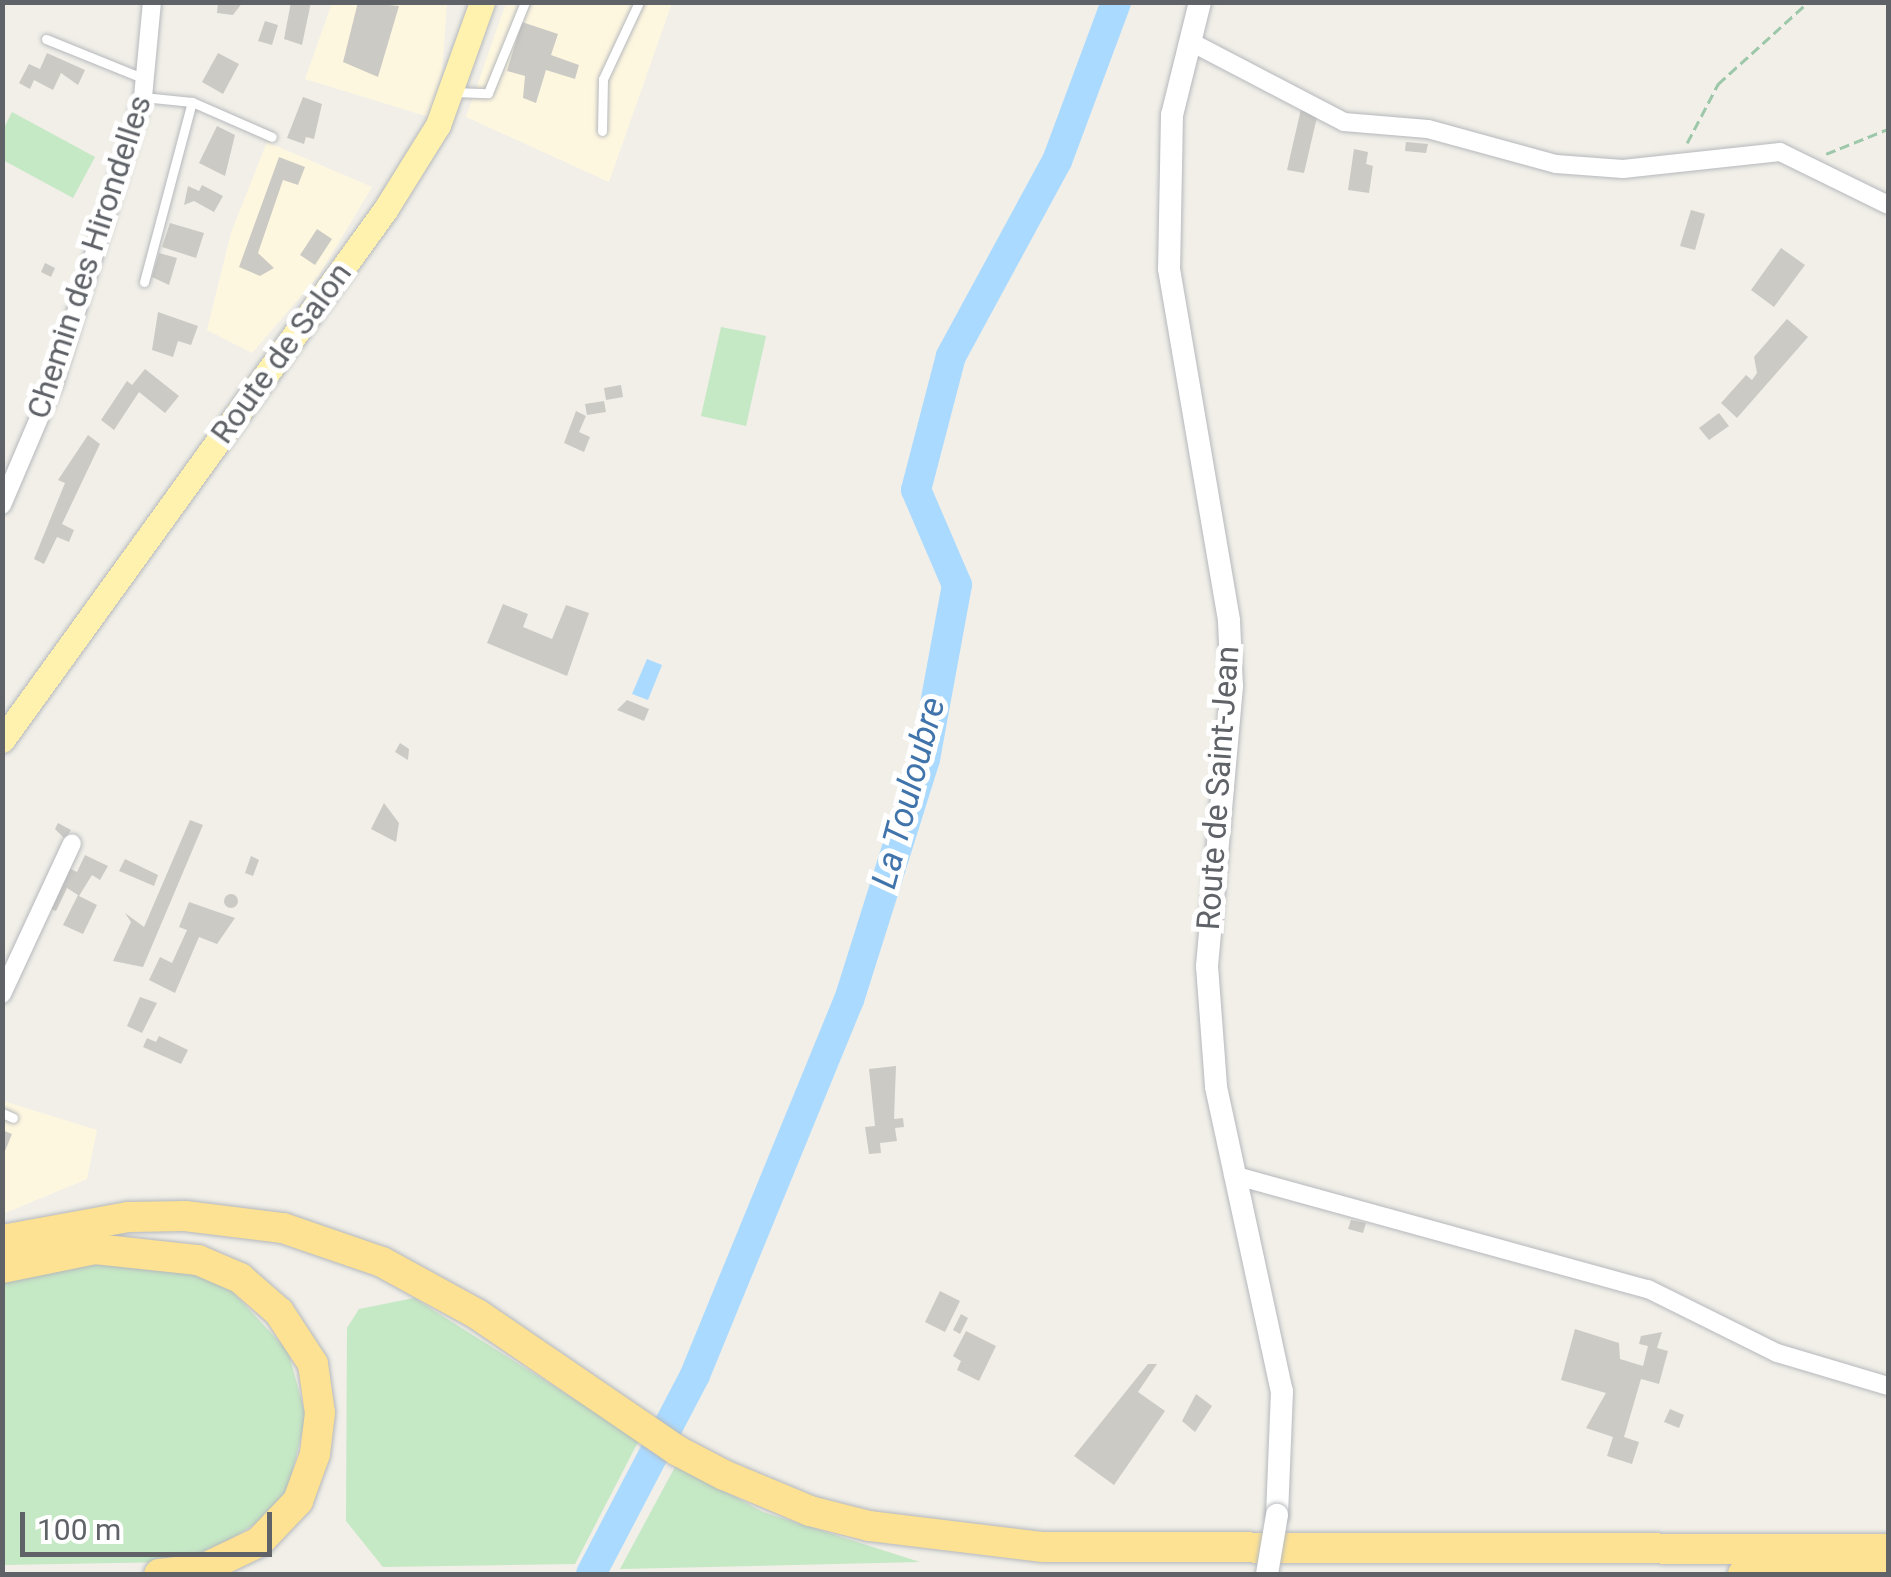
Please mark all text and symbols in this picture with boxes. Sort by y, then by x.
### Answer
street label: Chemin des Hirondelles [19,91,159,423]
street label: Route de Salon [203,255,359,451]
street label: Route de Saint-Jean [1189,645,1247,931]
water label: La Touloubre [863,693,955,893]
scale bar [25,1492,278,1554]
text: 100 m [37,1512,121,1547]

